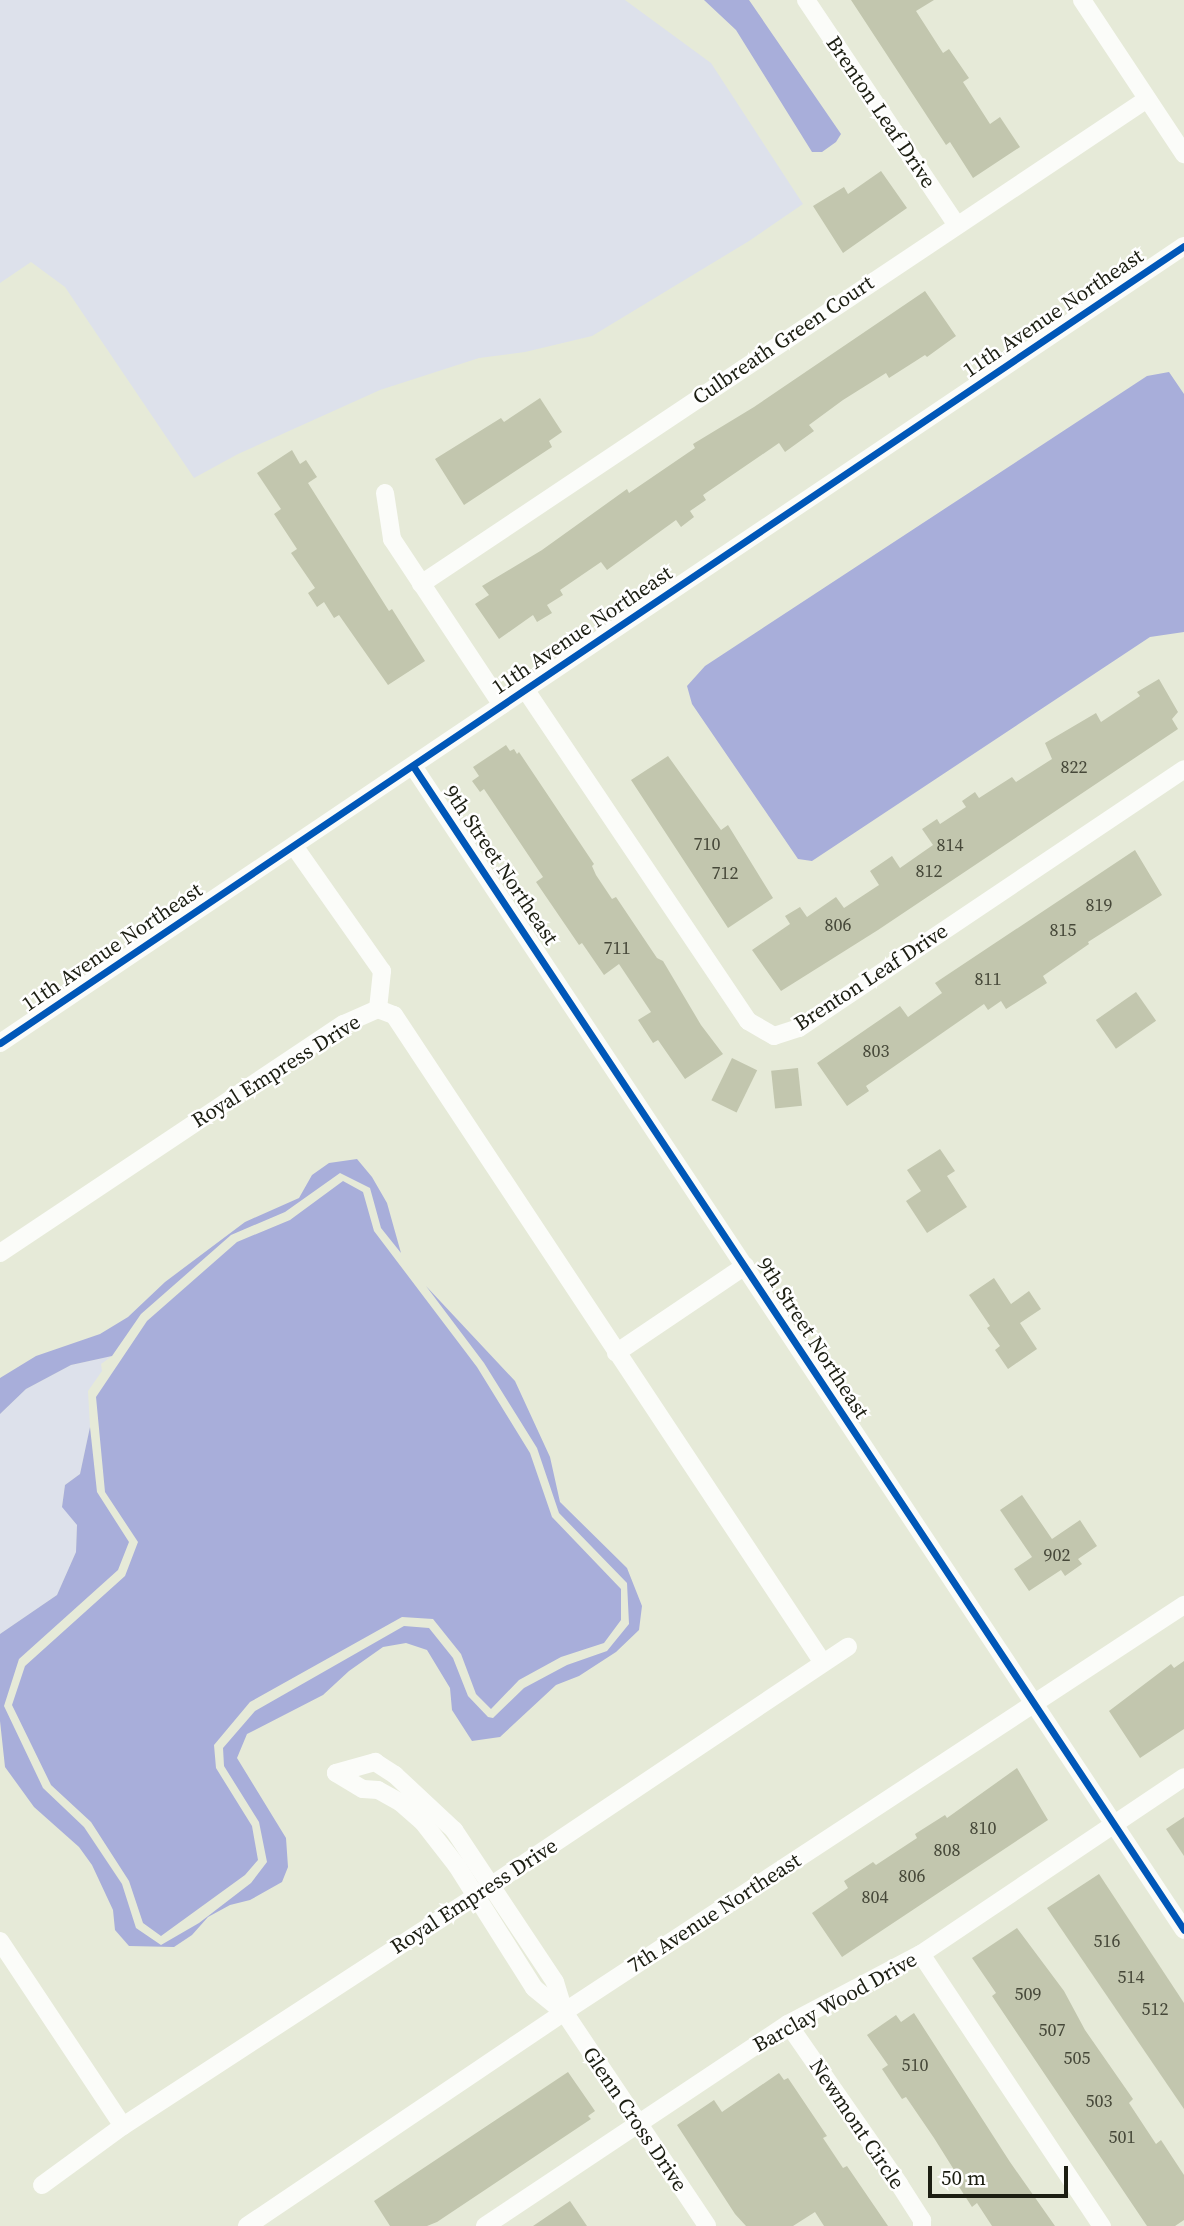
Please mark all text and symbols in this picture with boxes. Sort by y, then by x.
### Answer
street label: Brenton Leaf Drive [821,31,941,193]
street label: 11th Avenue Northeast [958,243,1148,383]
street label: Culbreath Green Court [688,270,878,410]
street label: 11th Avenue Northeast [487,560,677,700]
house number: 822 [1061,756,1087,778]
street label: 9th Street Northeast [438,781,564,949]
house number: 710 [694,833,720,855]
house number: 814 [937,834,963,856]
house number: 812 [916,860,942,882]
house number: 712 [712,862,738,884]
street label: 11th Avenue Northeast [17,877,207,1017]
house number: 819 [1086,894,1112,916]
house number: 806 [825,914,851,936]
street label: Brenton Leaf Drive [790,918,952,1036]
house number: 815 [1050,919,1076,941]
house number: 711 [604,937,630,959]
house number: 811 [975,968,1001,990]
street label: Royal Empress Drive [187,1009,365,1133]
house number: 803 [863,1040,889,1062]
street label: 9th Street Northeast [752,1253,874,1423]
house number: 902 [1044,1544,1070,1566]
house number: 810 [970,1817,996,1839]
street label: Royal Empress Drive [386,1833,562,1959]
house number: 808 [934,1839,960,1861]
street label: 7th Avenue Northeast [623,1848,805,1978]
house number: 806 [899,1865,925,1887]
house number: 804 [862,1886,888,1908]
house number: 516 [1094,1930,1120,1952]
street label: Barclay Wood Drive [748,1946,922,2058]
house number: 514 [1118,1966,1144,1988]
house number: 509 [1015,1983,1041,2005]
house number: 512 [1142,1998,1168,2020]
house number: 507 [1039,2019,1065,2041]
street label: Glenn Cross Drive [577,2042,693,2196]
house number: 505 [1064,2047,1090,2069]
street label: Newmont Circle [804,2054,910,2194]
house number: 510 [902,2054,928,2076]
house number: 503 [1086,2090,1112,2112]
house number: 501 [1109,2126,1135,2148]
scale bar [932,2152,1072,2196]
text: 50 m [941,2163,986,2192]

